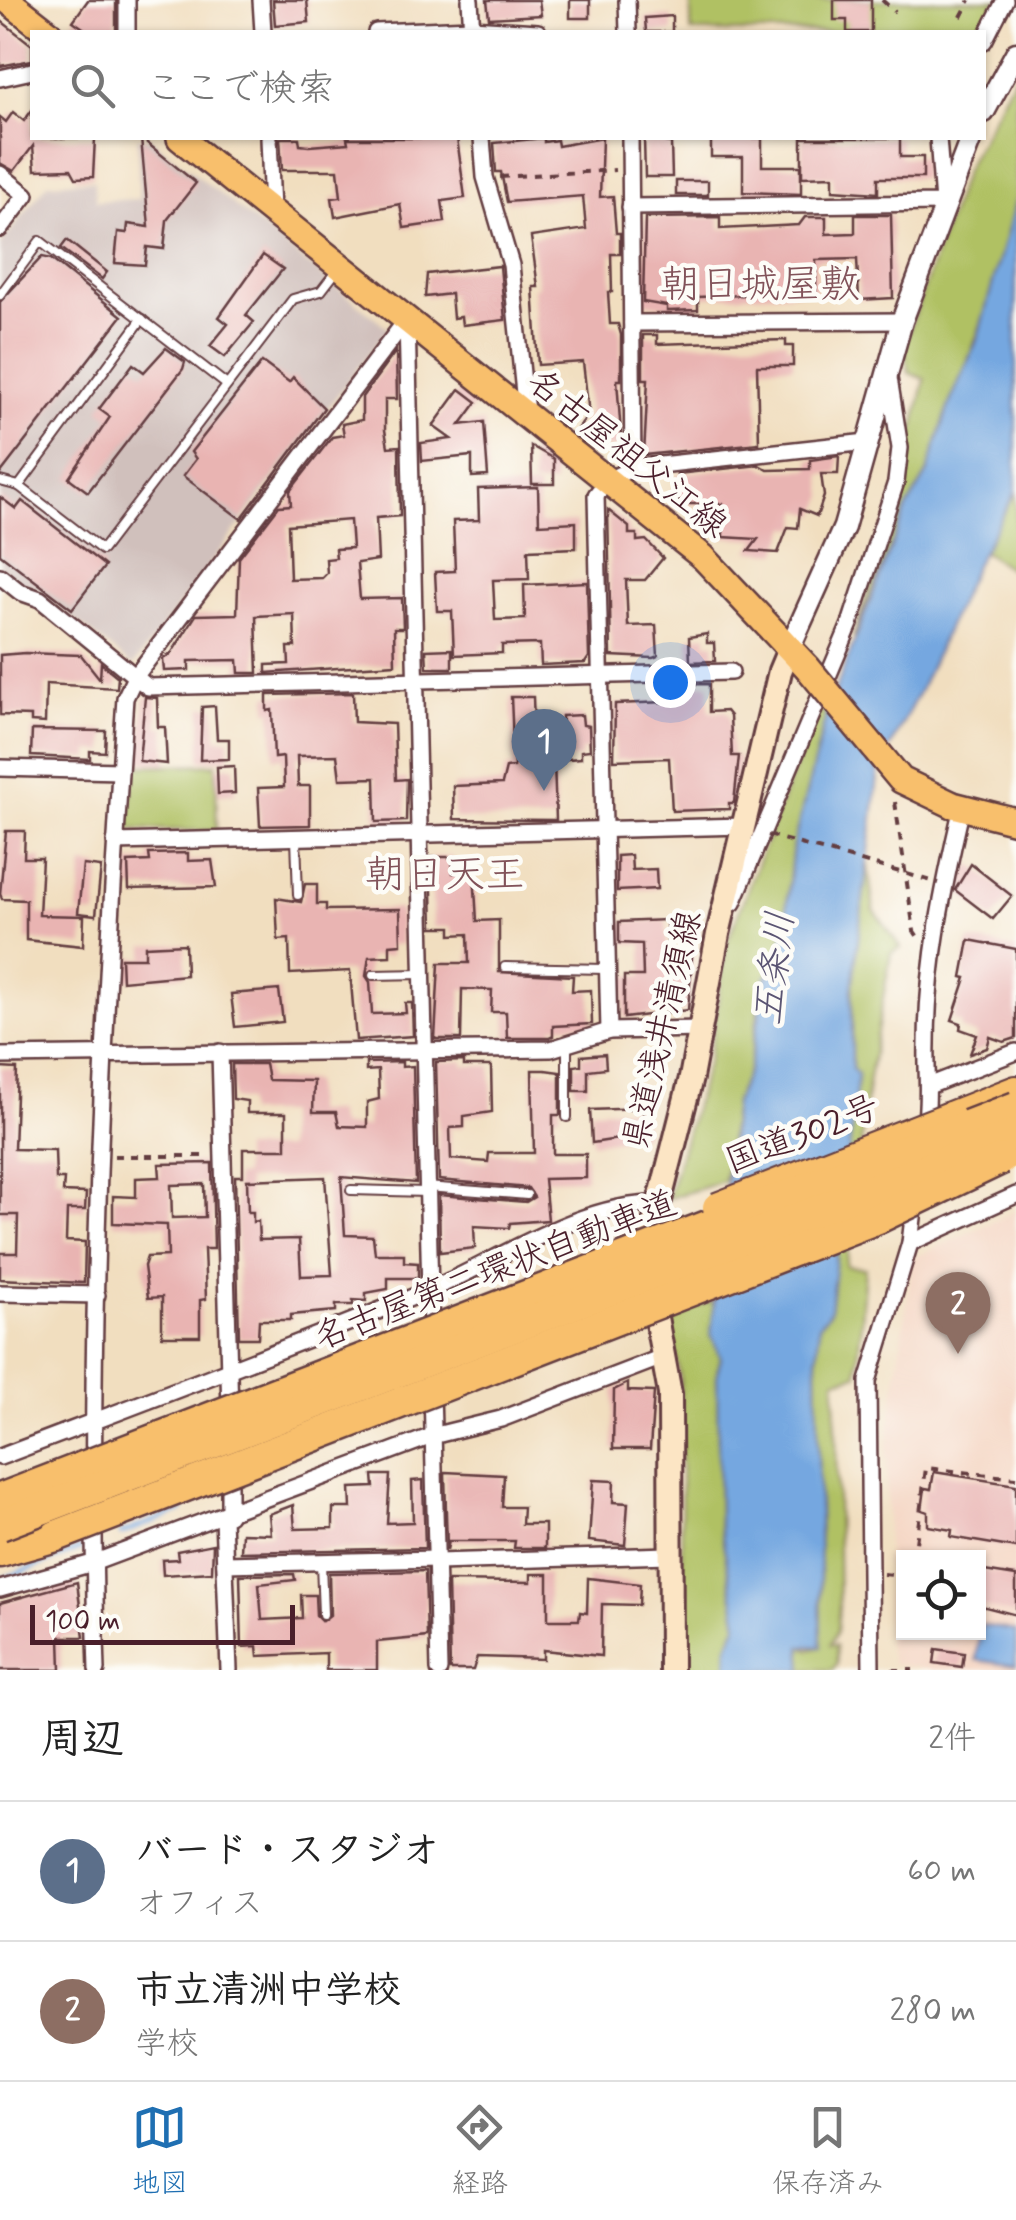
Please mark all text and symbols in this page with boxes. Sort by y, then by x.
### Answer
search box [30,30,986,140]
icon: search [65,58,120,113]
text: ここで検索 [145,65,335,114]
district label: 朝日城屋敷 [660,260,860,312]
street label: 名古屋祖父江線 [517,359,736,549]
your location [645,657,696,708]
pin: 1 [512,708,576,791]
district label: 朝日天王 [365,850,525,902]
street label: 県道浅井清須線 [613,906,713,1155]
water label: 五条川 [744,909,807,1028]
street label: 国道302号 [719,1084,886,1185]
street label: 名古屋第二環状自動車道 [308,1180,684,1361]
pin: 2 [926,1272,990,1354]
map controls [896,1550,986,1640]
button: locate [896,1550,986,1640]
scale bar [30,1600,295,1644]
text: 100 m [45,1604,120,1641]
text: 周辺 [40,1713,124,1768]
text: 2件 [928,1718,976,1760]
text: バード・スタジオ [135,1827,440,1876]
text: 1 [65,1850,80,1892]
text: 60 m [907,1850,976,1892]
text: オフィス [135,1883,263,1925]
text: 市立清洲中学校 [135,1967,401,2016]
text: 2 [65,1990,80,2032]
text: 280 m [889,1990,976,2032]
text: 学校 [135,2023,199,2065]
tab: 地図 [132,2100,188,2203]
tab: 経路 [452,2100,508,2203]
tab: 保存済み [772,2100,884,2203]

